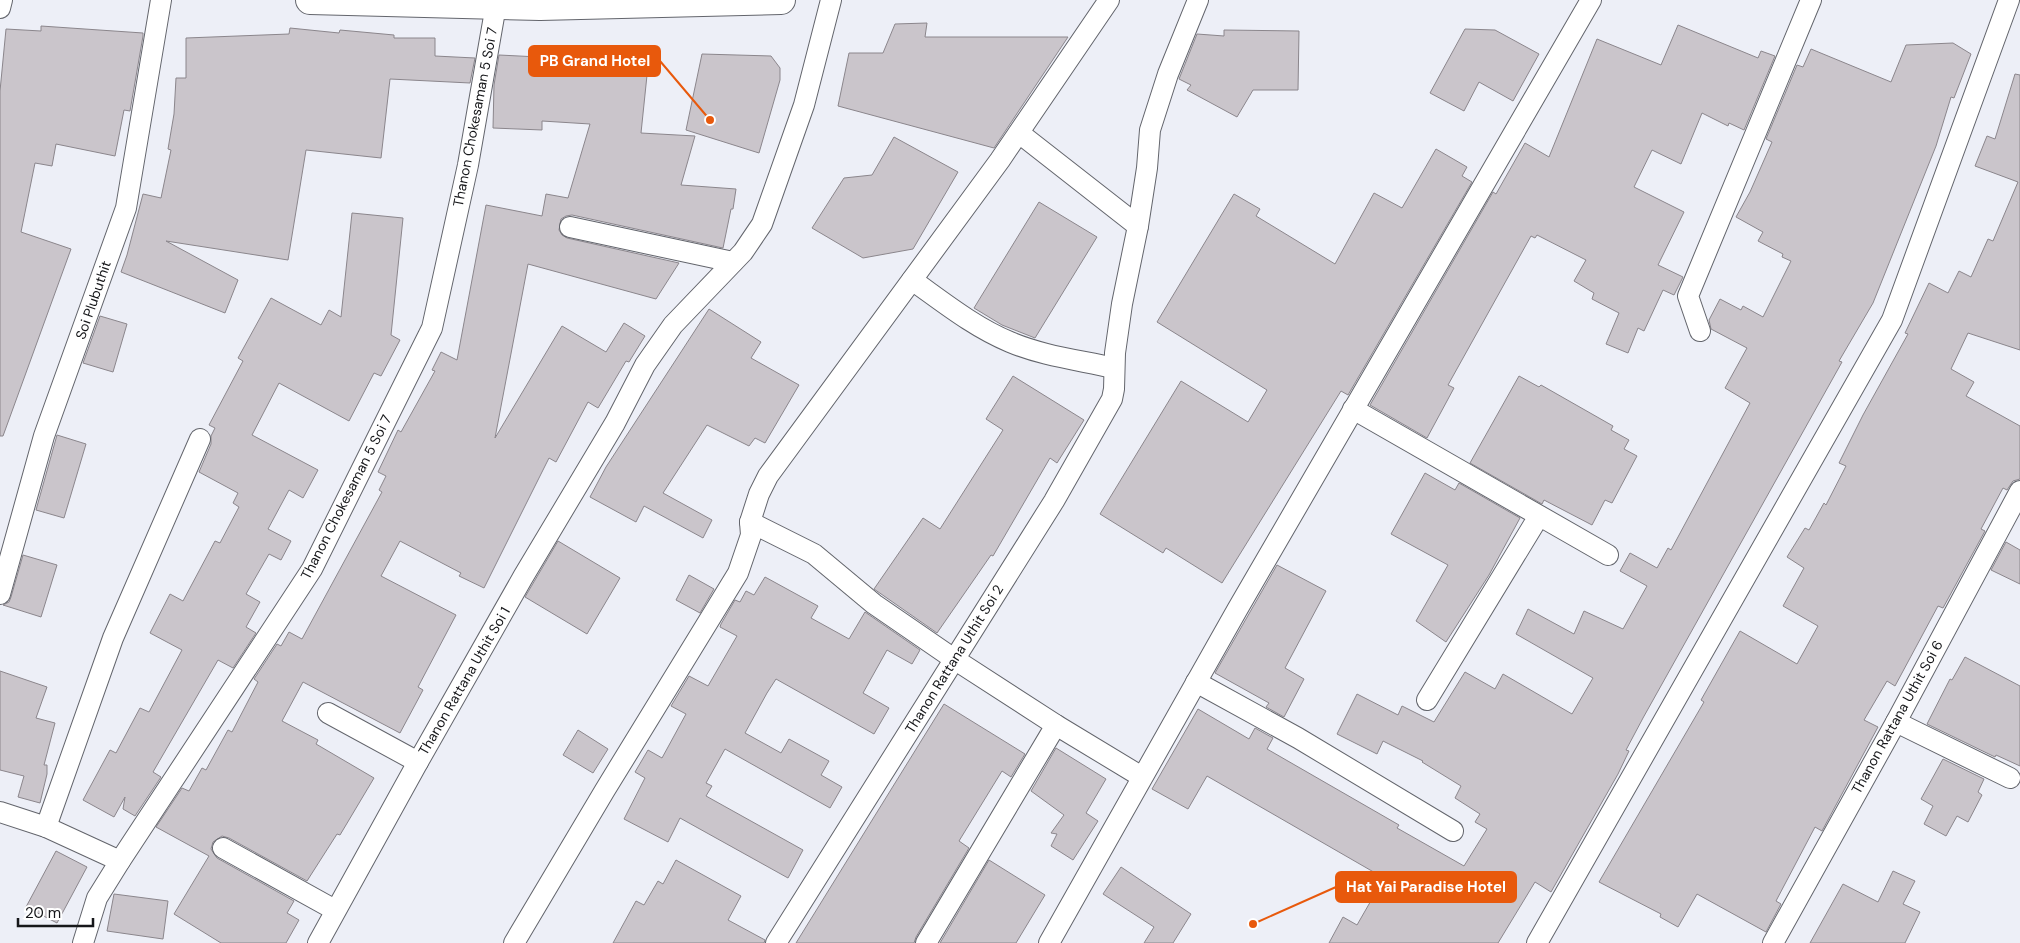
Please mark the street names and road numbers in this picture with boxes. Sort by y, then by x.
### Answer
street label: Thanon Chokesaman 5 Soi 7 [449,26,501,208]
street label: Soi Plubuthit [71,258,115,342]
street label: Thanon Chokesaman 5 Soi 7 [297,412,395,582]
street label: Thanon Rattana Uthit Soi 2 [901,581,1007,737]
street label: Thanon Rattana Uthit Soi 1 [414,604,514,758]
street label: Thanon Rattana Uthit Soi 6 [1847,637,1947,797]

